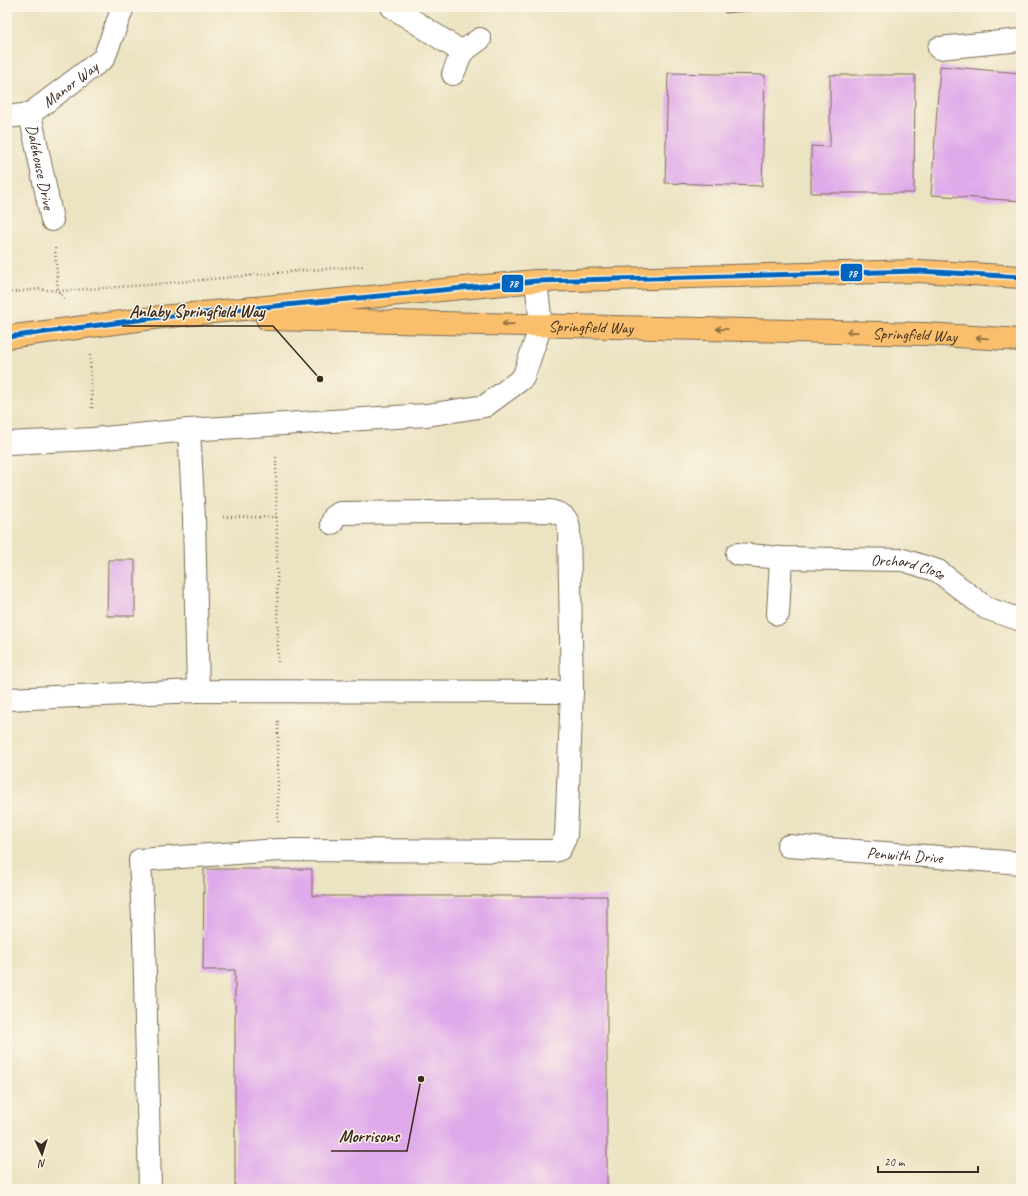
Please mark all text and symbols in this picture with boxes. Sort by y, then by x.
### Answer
street label: Manor Way [39,56,103,112]
street label: Dalehouse Drive [21,123,59,213]
line badge: 78 [840,263,863,282]
text: 78 [847,266,859,280]
line badge: 78 [501,274,524,293]
text: 78 [508,276,520,290]
callout: Anlaby Springfield Way [122,297,273,326]
text: Anlaby Springfield Way [129,301,266,322]
street label: Springfield Way [548,316,635,338]
one-way arrow [502,320,515,328]
street label: Springfield Way [872,324,959,347]
one-way arrow [716,325,729,333]
one-way arrow [846,328,859,336]
one-way arrow [976,334,989,341]
street label: Orchard Close [871,550,951,585]
street label: Penwith Drive [866,843,945,868]
callout: Morrisons [331,1122,407,1151]
text: Morrisons [339,1126,401,1147]
north arrow [22,1134,62,1174]
scale bar [878,1148,978,1174]
text: 20 m [884,1154,906,1170]
text: N [37,1157,47,1171]

